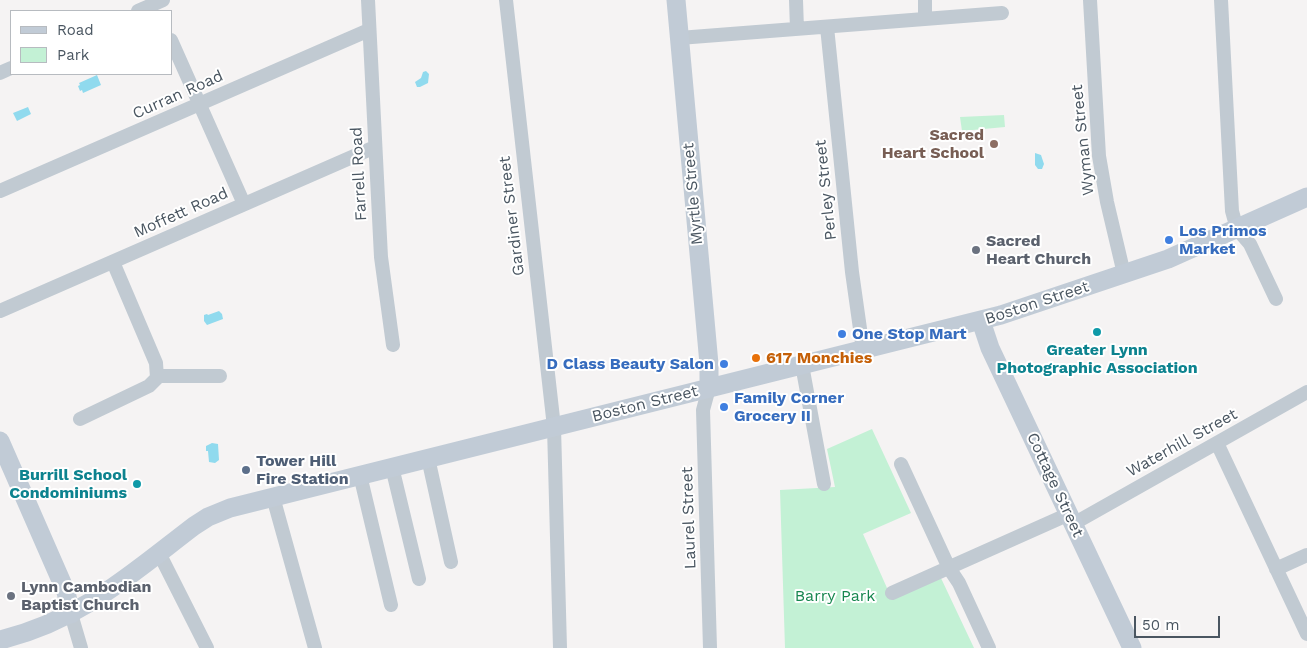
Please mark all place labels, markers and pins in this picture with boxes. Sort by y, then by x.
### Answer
place label: Sacred Heart School [882,125,984,163]
marker: Sacred Heart School [988,138,1000,150]
place label: Los Primos Market [1179,221,1267,259]
place label: Sacred Heart Church [986,231,1091,269]
marker: Los Primos Market [1163,234,1175,246]
marker: Sacred Heart Church [970,244,982,256]
place label: One Stop Mart [852,324,966,344]
marker: Greater Lynn Photographic Association [1091,326,1103,338]
marker: One Stop Mart [836,328,848,340]
place label: Greater Lynn Photographic Association [996,340,1198,378]
place label: 617 Monchies [766,348,872,368]
marker: 617 Monchies [750,352,762,364]
place label: D Class Beauty Salon [547,354,714,374]
marker: D Class Beauty Salon [718,358,730,370]
place label: Family Corner Grocery II [734,388,844,426]
marker: Family Corner Grocery II [718,401,730,413]
place label: Tower Hill Fire Station [256,451,349,489]
marker: Tower Hill Fire Station [240,464,252,476]
place label: Burrill School Condominiums [9,465,127,503]
marker: Burrill School Condominiums [131,478,143,490]
place label: Lynn Cambodian Baptist Church [21,577,152,615]
marker: Lynn Cambodian Baptist Church [5,590,17,602]

